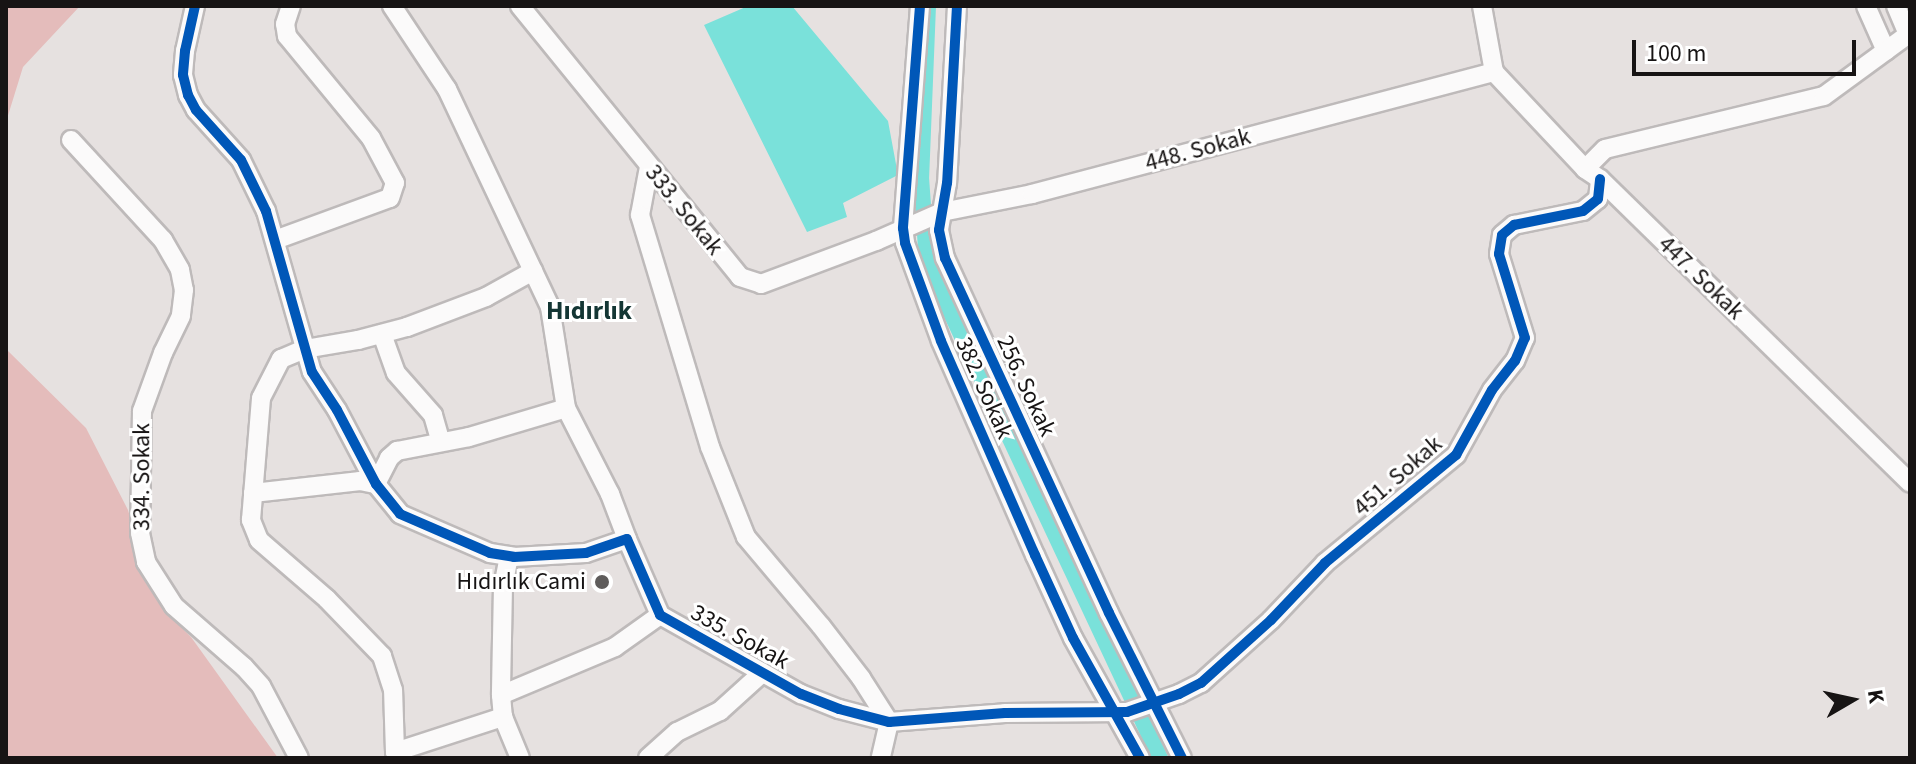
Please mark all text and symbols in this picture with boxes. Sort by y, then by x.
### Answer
scale bar [1636,24,1860,74]
text: 100 m [1646,36,1706,71]
street label: 448. Sokak [1142,122,1254,178]
street label: 333. Sokak [639,159,729,261]
street label: 447. Sokak [1652,230,1750,326]
district label: Hıdırlık [546,295,632,327]
street label: 256. Sokak [990,331,1062,441]
street label: 382. Sokak [949,333,1019,443]
street label: 334. Sokak [128,423,156,531]
street label: 451. Sokak [1348,430,1448,522]
place label: Hıdırlık Cami [457,568,586,596]
marker: Hıdırlık Cami [593,573,611,591]
street label: 335. Sokak [686,598,794,676]
north arrow [1812,660,1892,740]
text: K [1859,687,1893,705]

